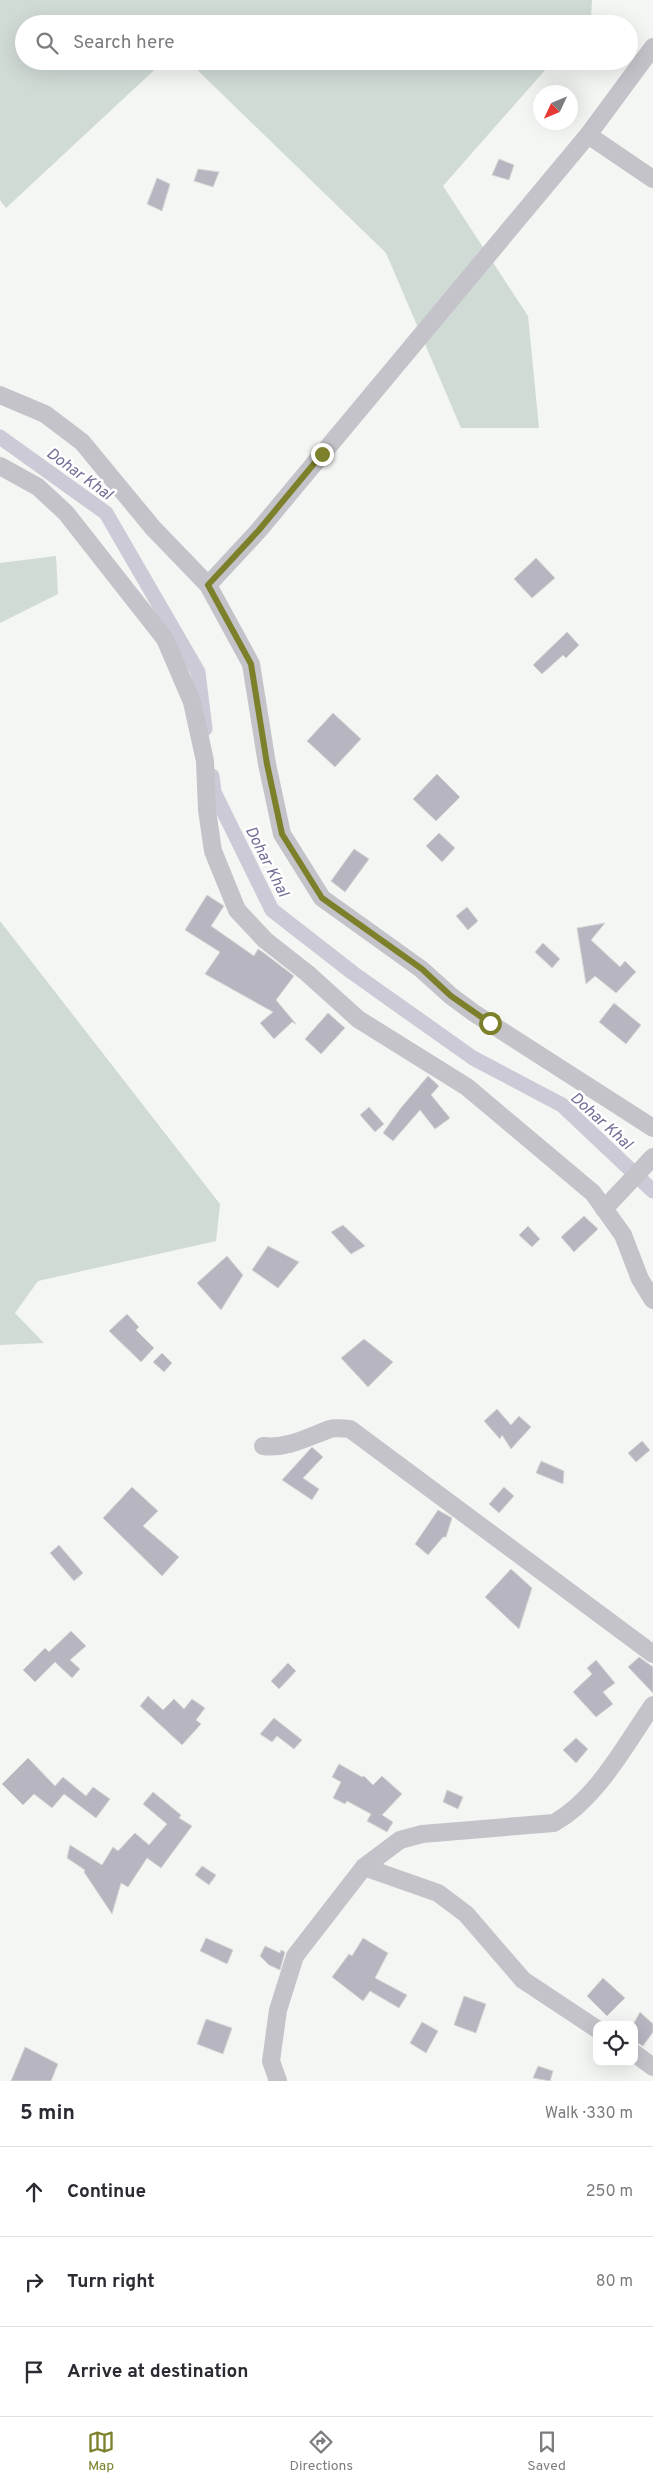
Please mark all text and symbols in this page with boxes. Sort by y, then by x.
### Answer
search box [15,15,638,70]
icon: search [33,29,61,57]
text: Search here [73,31,175,55]
north arrow [533,85,578,130]
route end [311,443,334,466]
water label: Dohar Khal [42,444,116,506]
water label: Dohar Khal [240,823,293,901]
route start [479,1012,502,1035]
water label: Dohar Khal [565,1088,637,1155]
map controls [593,2021,638,2066]
button: locate [593,2021,638,2066]
text: 5 min [20,2100,75,2127]
text: Walk · 330 m [545,2104,633,2124]
icon: ahead [20,2178,48,2206]
text: Continue [67,2180,146,2204]
text: 250 m [586,2182,633,2202]
icon: right [20,2268,48,2296]
text: Turn right [67,2270,155,2294]
text: 80 m [596,2272,633,2292]
icon: arrive [20,2358,48,2386]
text: Arrive at destination [67,2360,248,2384]
tab: Map [87,2428,115,2475]
tab: Directions [289,2428,353,2475]
tab: Saved [527,2428,566,2475]

